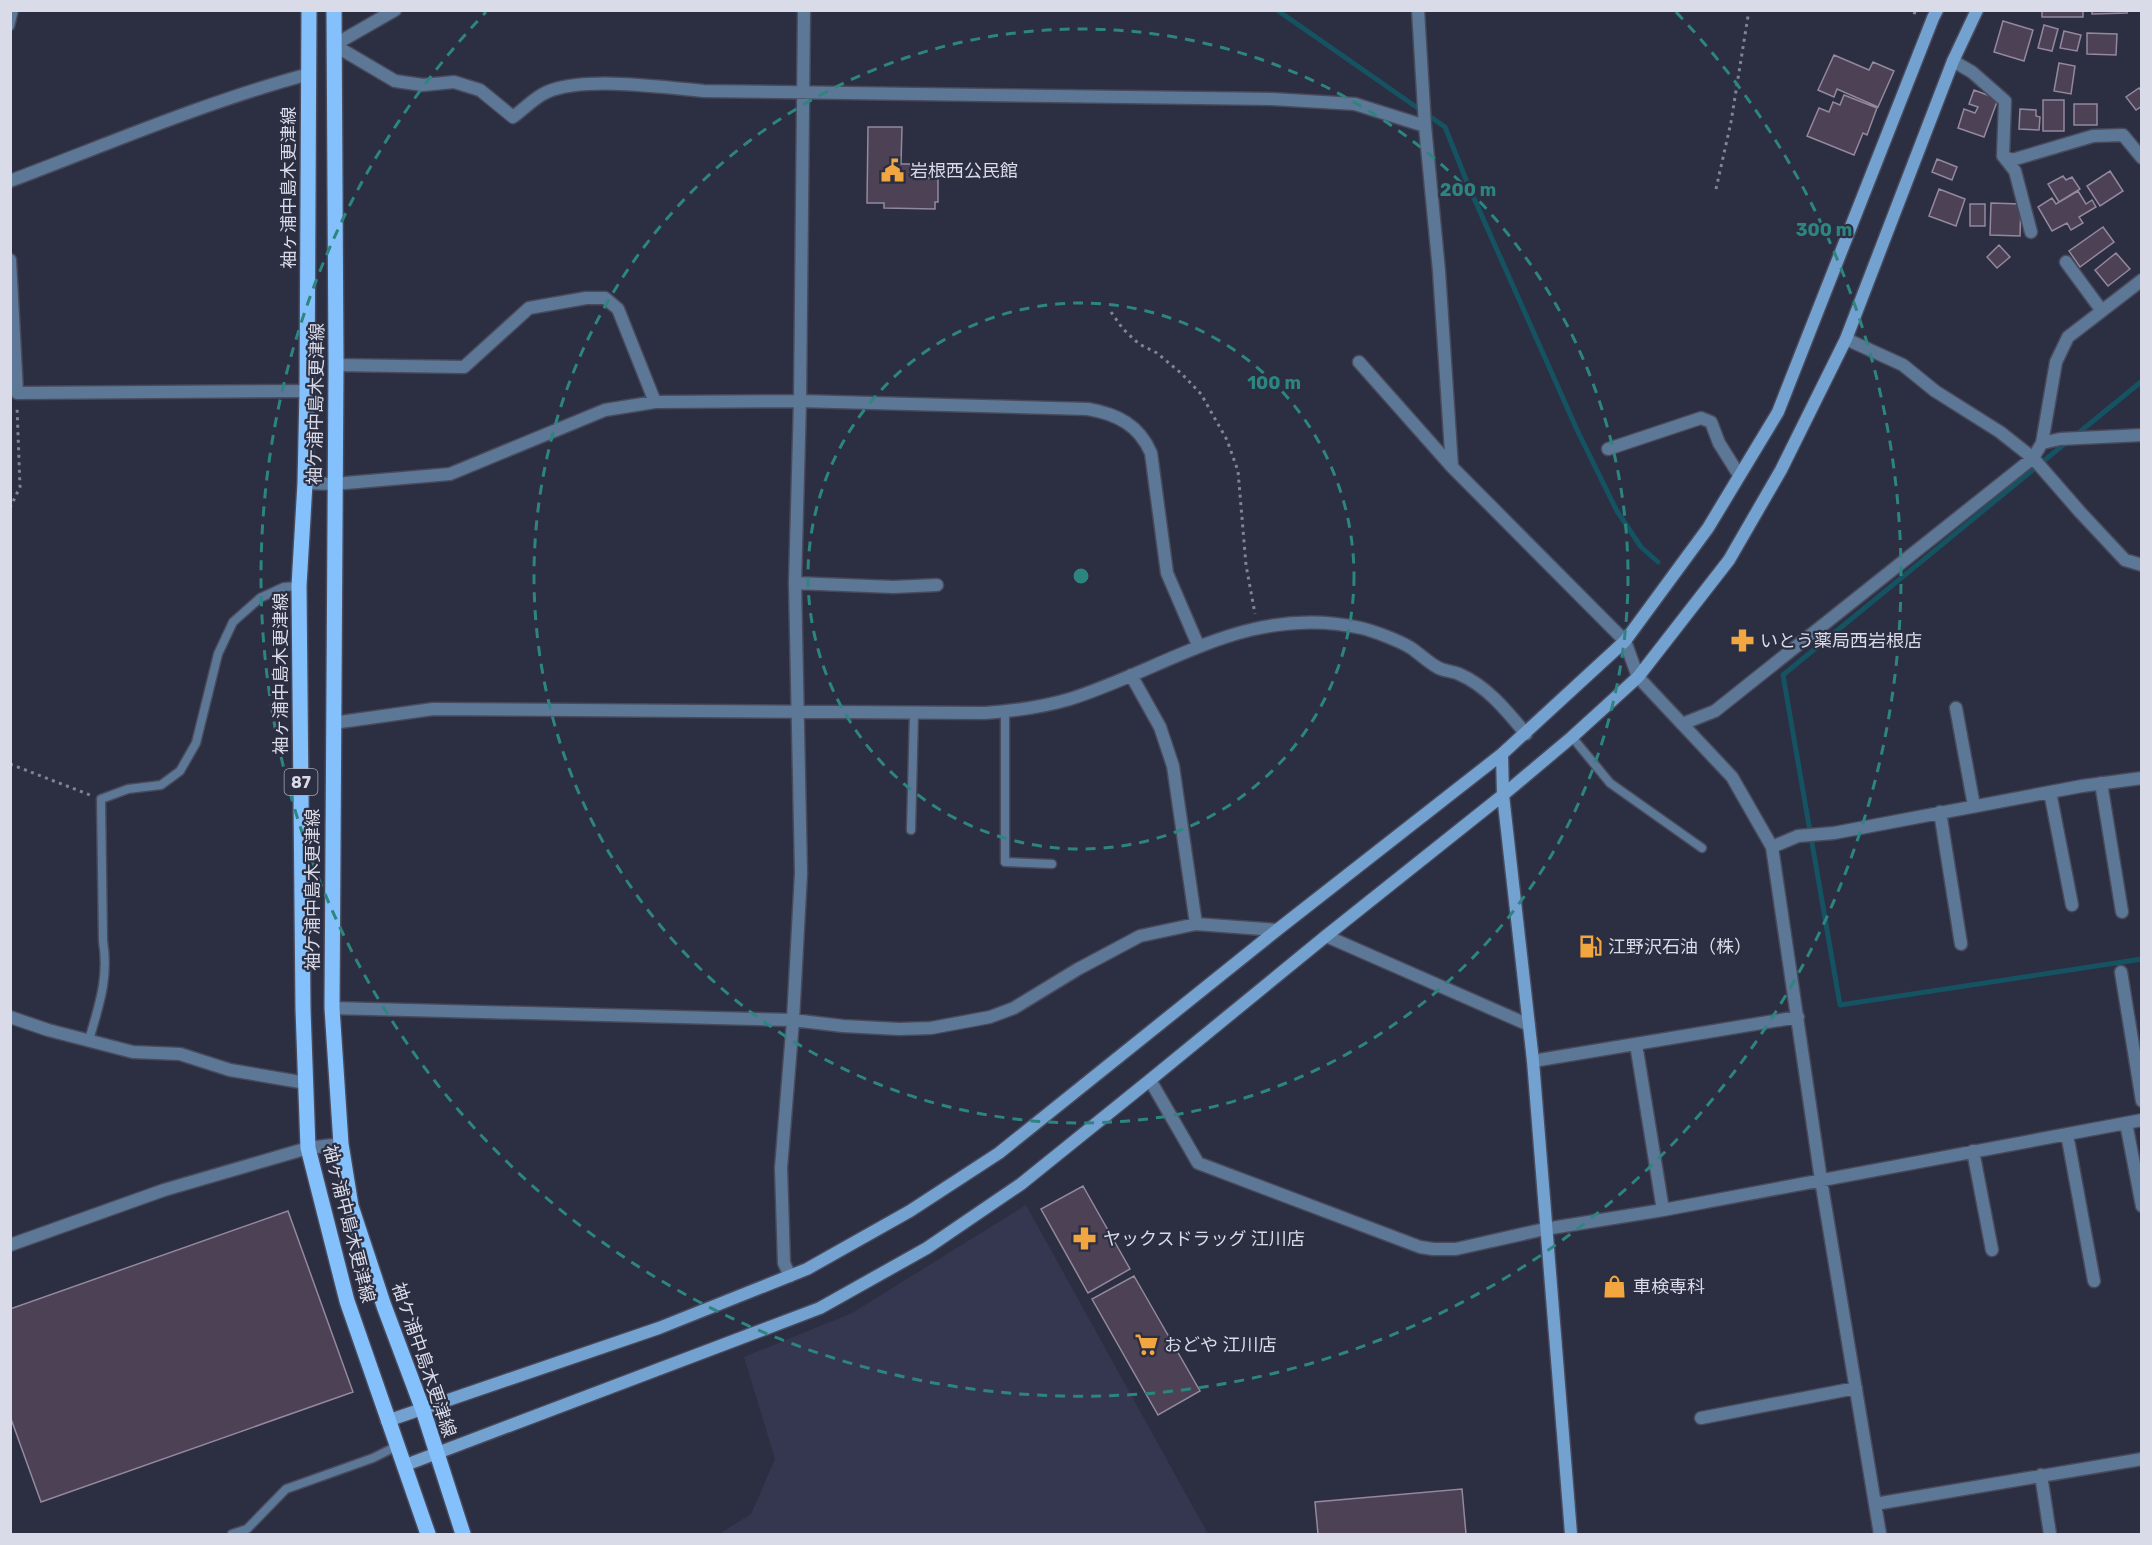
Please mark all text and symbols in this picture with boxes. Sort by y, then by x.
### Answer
street label: 袖ヶ浦中島木更津線 [278,107,300,269]
public building icon: 岩根西公民館 [879,158,905,184]
place label: 岩根西公民館 [910,160,1018,182]
text: 200 m [1440,179,1496,201]
text: 300 m [1796,219,1852,241]
street label: 袖ケ浦中島木更津線 [304,323,328,485]
text: 100 m [1247,372,1301,394]
centre of rings [1071,566,1091,586]
street label: 袖ヶ浦中島木更津線 [270,593,292,755]
pharmacy icon: いとう薬局西岩根店 [1729,628,1755,654]
place label: いとう薬局西岩根店 [1760,630,1922,652]
road number: 87 [284,769,318,795]
street label: 袖ケ浦中島木更津線 [302,809,324,971]
fuel station icon: 江野沢石油（株） [1577,934,1603,960]
place label: 江野沢石油（株） [1608,936,1752,958]
street label: 袖ヶ浦中島木更津線 [319,1143,379,1305]
pharmacy icon: ヤックスドラッグ 江川店 [1072,1226,1098,1252]
place label: ヤックスドラッグ 江川店 [1103,1228,1305,1250]
shop icon: 車検専科 [1602,1274,1628,1300]
place label: 車検専科 [1633,1276,1705,1298]
street label: 袖ケ浦中島木更津線 [387,1280,461,1440]
supermarket icon: おどや 江川店 [1133,1332,1159,1358]
place label: おどや 江川店 [1164,1334,1276,1356]

